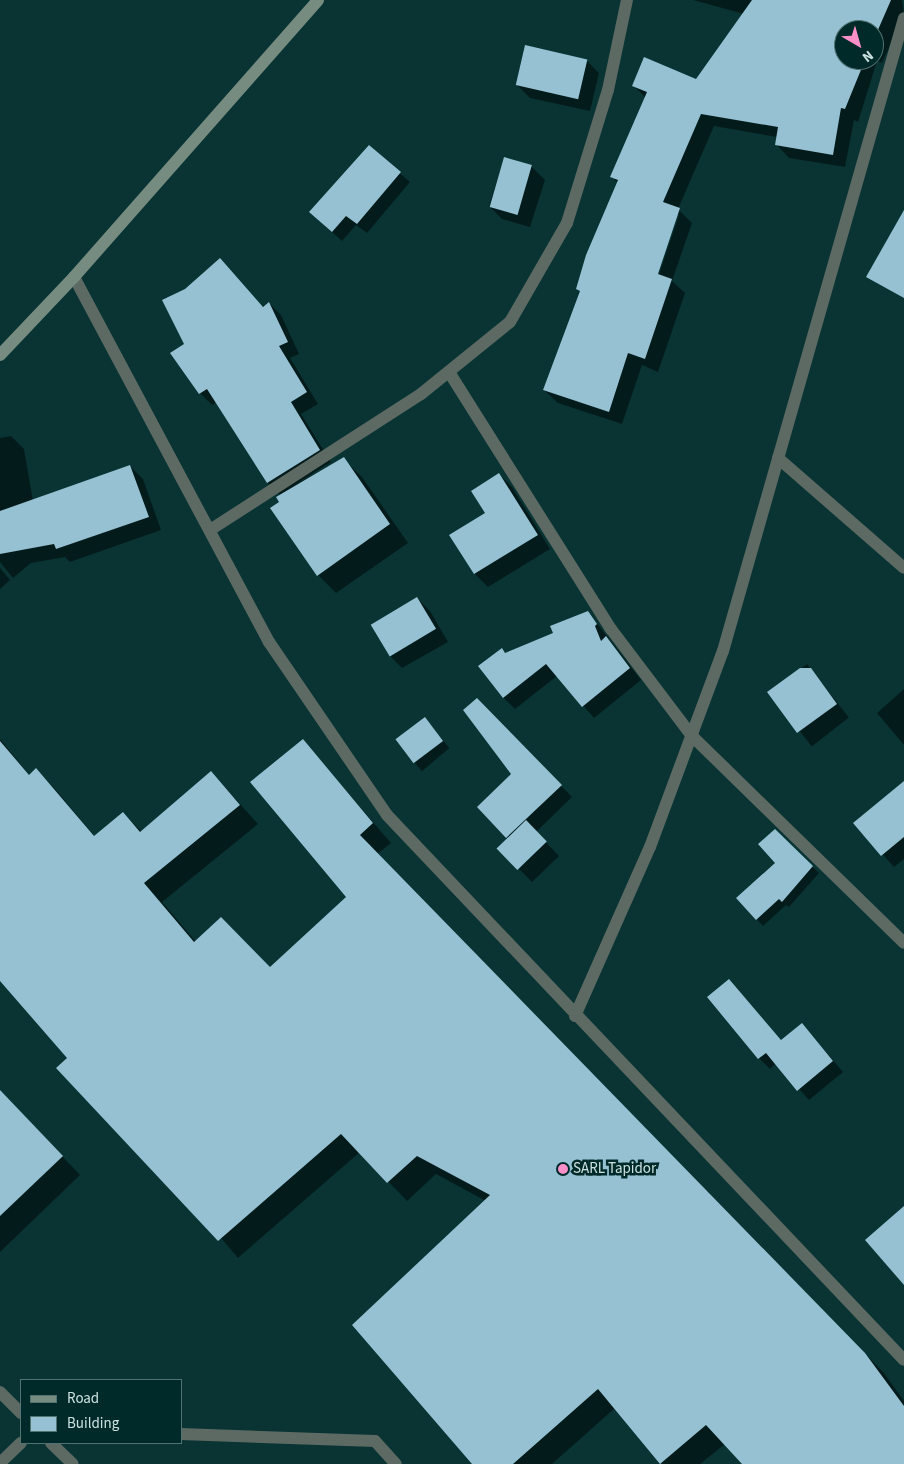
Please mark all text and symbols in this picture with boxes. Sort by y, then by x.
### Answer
north arrow [834,20,884,70]
text: N [858,45,877,67]
place label: SARL Tapidor [573,1160,656,1178]
marker: SARL Tapidor [557,1163,569,1175]
legend [20,1379,182,1444]
text: Road [67,1388,99,1409]
text: Building [67,1413,119,1434]

